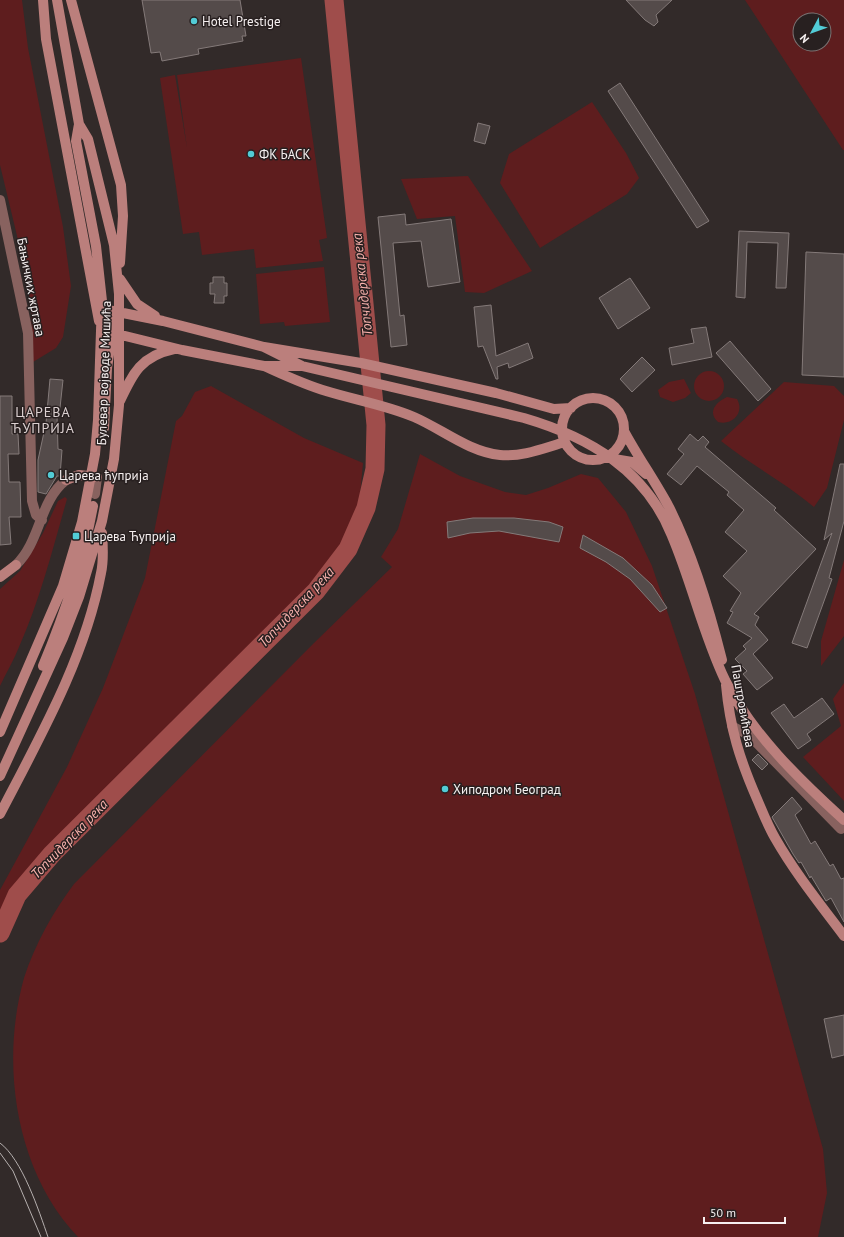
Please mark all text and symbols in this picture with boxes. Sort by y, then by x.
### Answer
north arrow [792,12,832,52]
place label: Hotel Prestige [202,13,281,30]
marker: Hotel Prestige [189,16,199,26]
text: N [797,31,812,46]
place label: ФК БАСК [259,146,310,163]
marker: ФК БАСК [246,149,256,159]
water label: Топчидерска река [348,232,376,337]
street label: Бањичких жртава [13,236,49,338]
street label: Булевар војводе Мишића [93,300,115,446]
district label: ЦАРЕВА ЋУПРИЈА [11,403,75,437]
place label: Царева ћуприја [59,467,149,484]
marker: Царева ћуприја [46,470,56,480]
place label: Царева Ћуприја [84,528,176,545]
marker: Царева Ћуприја [71,531,81,541]
water label: Топчидерска река [254,563,338,651]
street label: Паштровићева [727,663,759,749]
place label: Хиподром Београд [453,781,561,798]
marker: Хиподром Београд [440,784,450,794]
water label: Топчидерска река [27,795,112,883]
scale bar [704,1199,785,1225]
text: 50 m [710,1205,736,1220]

